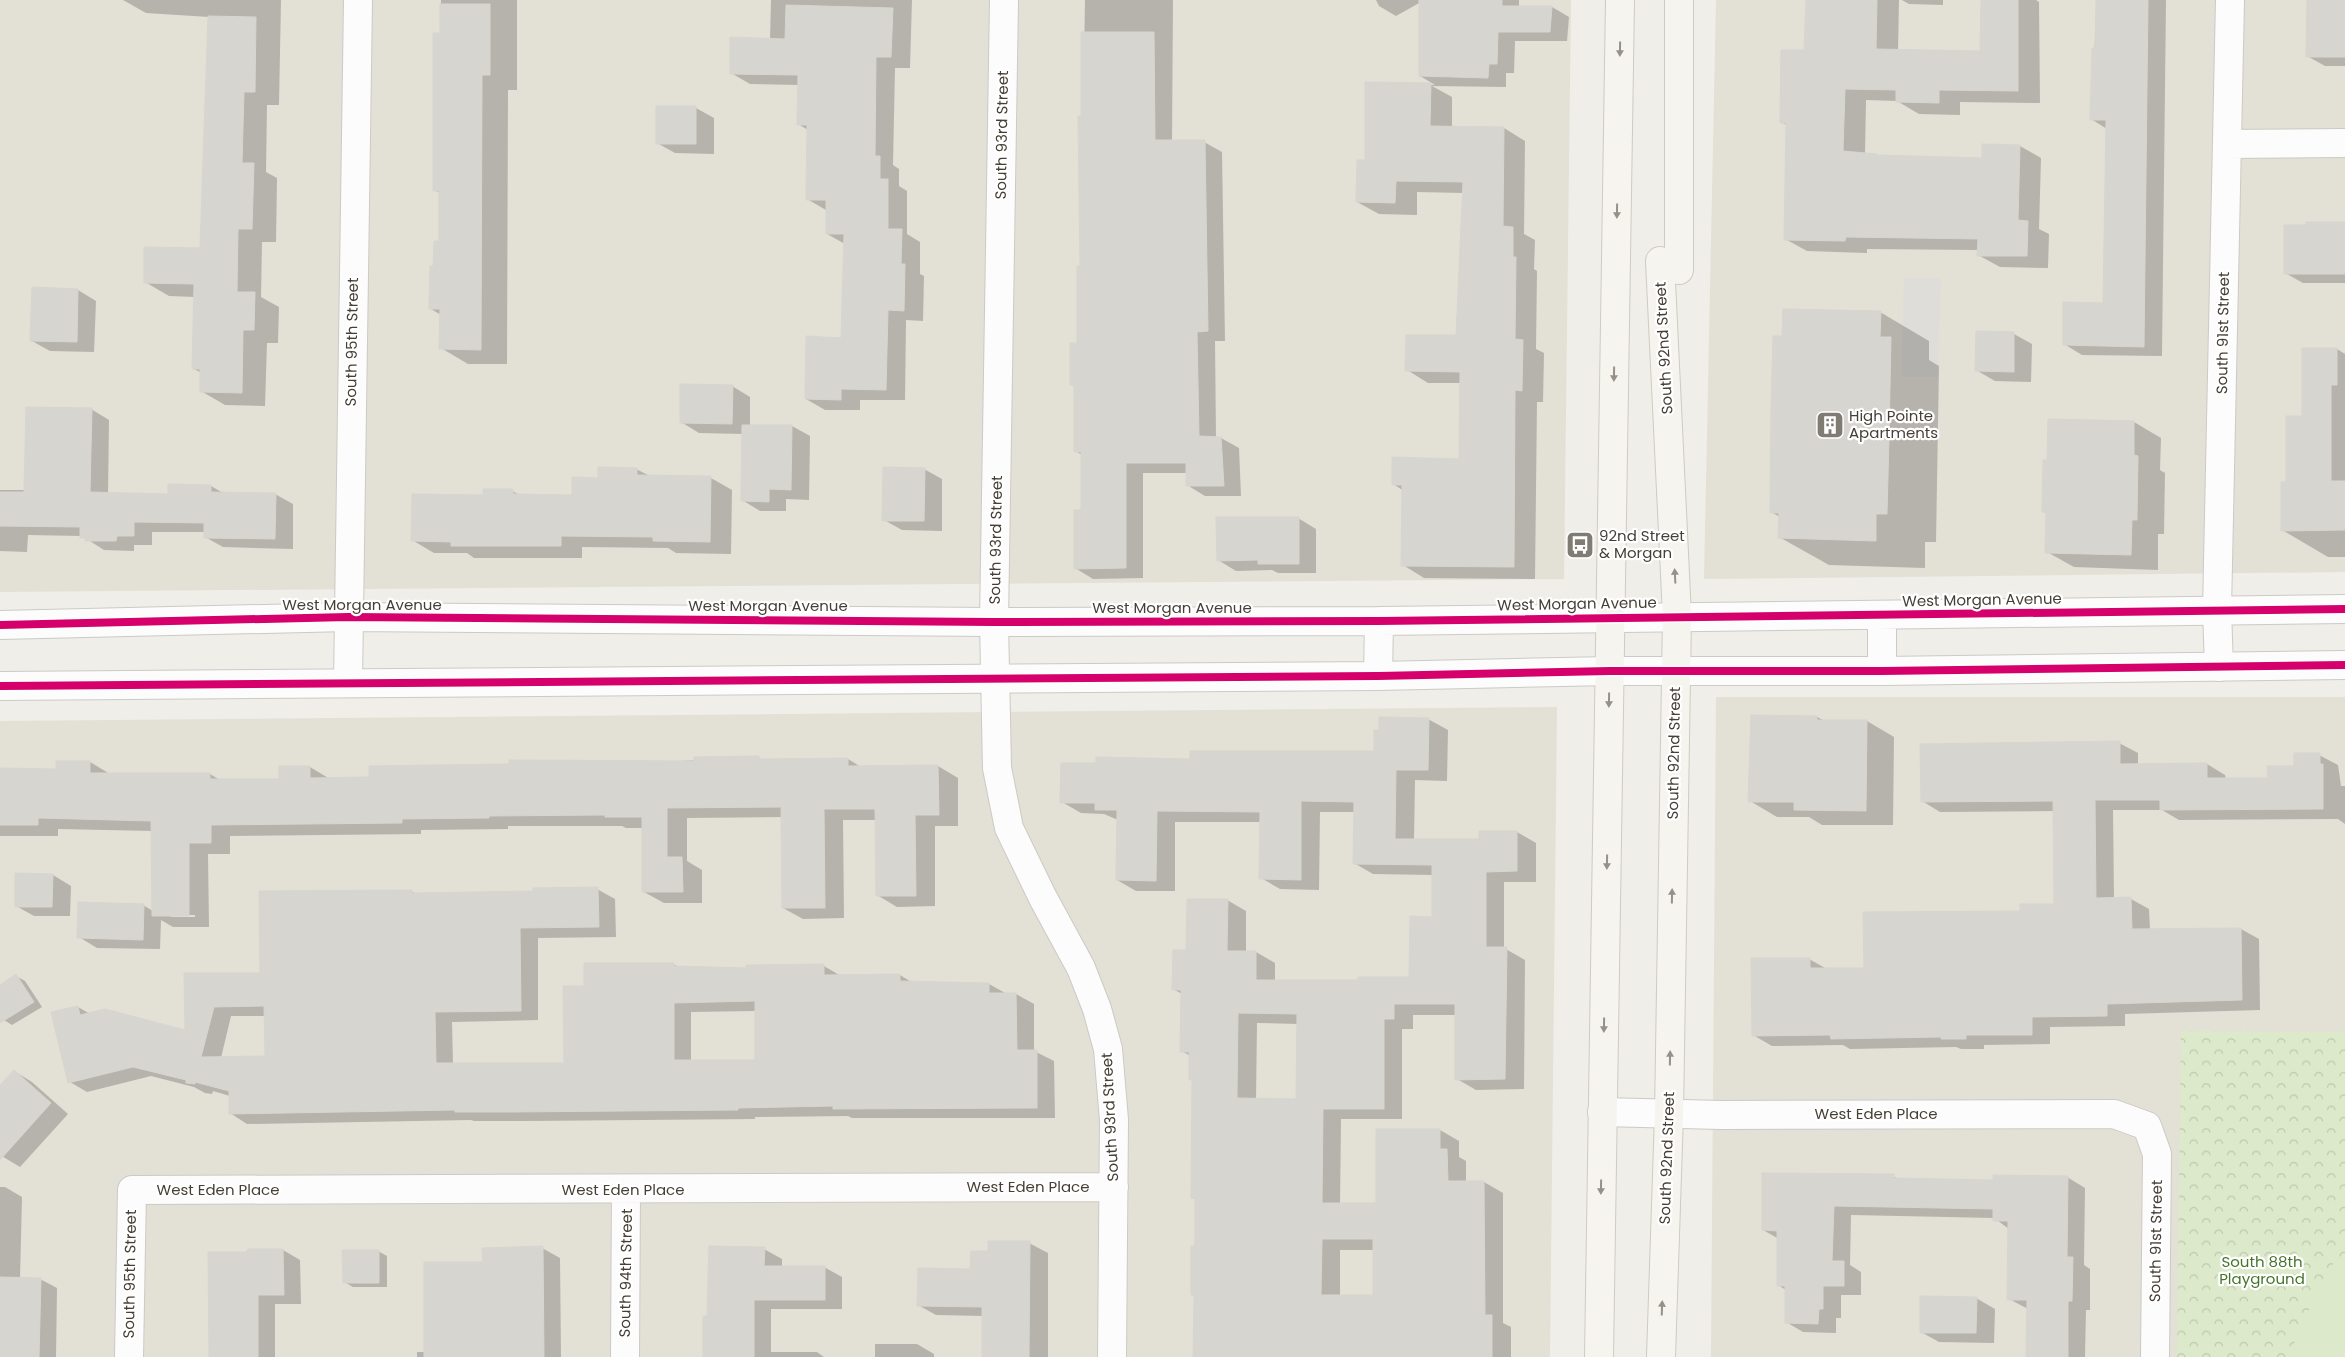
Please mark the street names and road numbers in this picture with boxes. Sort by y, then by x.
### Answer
street label: South 93rd Street [990,70,1013,200]
street label: South 91st Street [2211,272,2234,394]
street label: South 95th Street [340,277,363,407]
street label: South 92nd Street [1650,281,1677,415]
street label: South 93rd Street [984,475,1007,605]
street label: West Morgan Avenue [1902,588,2062,611]
street label: West Morgan Avenue [1497,592,1657,615]
street label: West Morgan Avenue [282,594,442,615]
street label: West Morgan Avenue [688,595,848,616]
street label: West Morgan Avenue [1092,597,1252,618]
street label: South 92nd Street [1662,686,1685,820]
street label: South 93rd Street [1096,1052,1123,1182]
street label: South 92nd Street [1654,1091,1679,1225]
street label: West Eden Place [1815,1103,1937,1124]
street label: West Eden Place [967,1176,1089,1197]
street label: West Eden Place [157,1179,279,1200]
street label: West Eden Place [562,1179,684,1200]
street label: South 91st Street [2144,1180,2167,1302]
street label: South 94th Street [614,1208,637,1338]
street label: South 95th Street [118,1209,141,1339]

